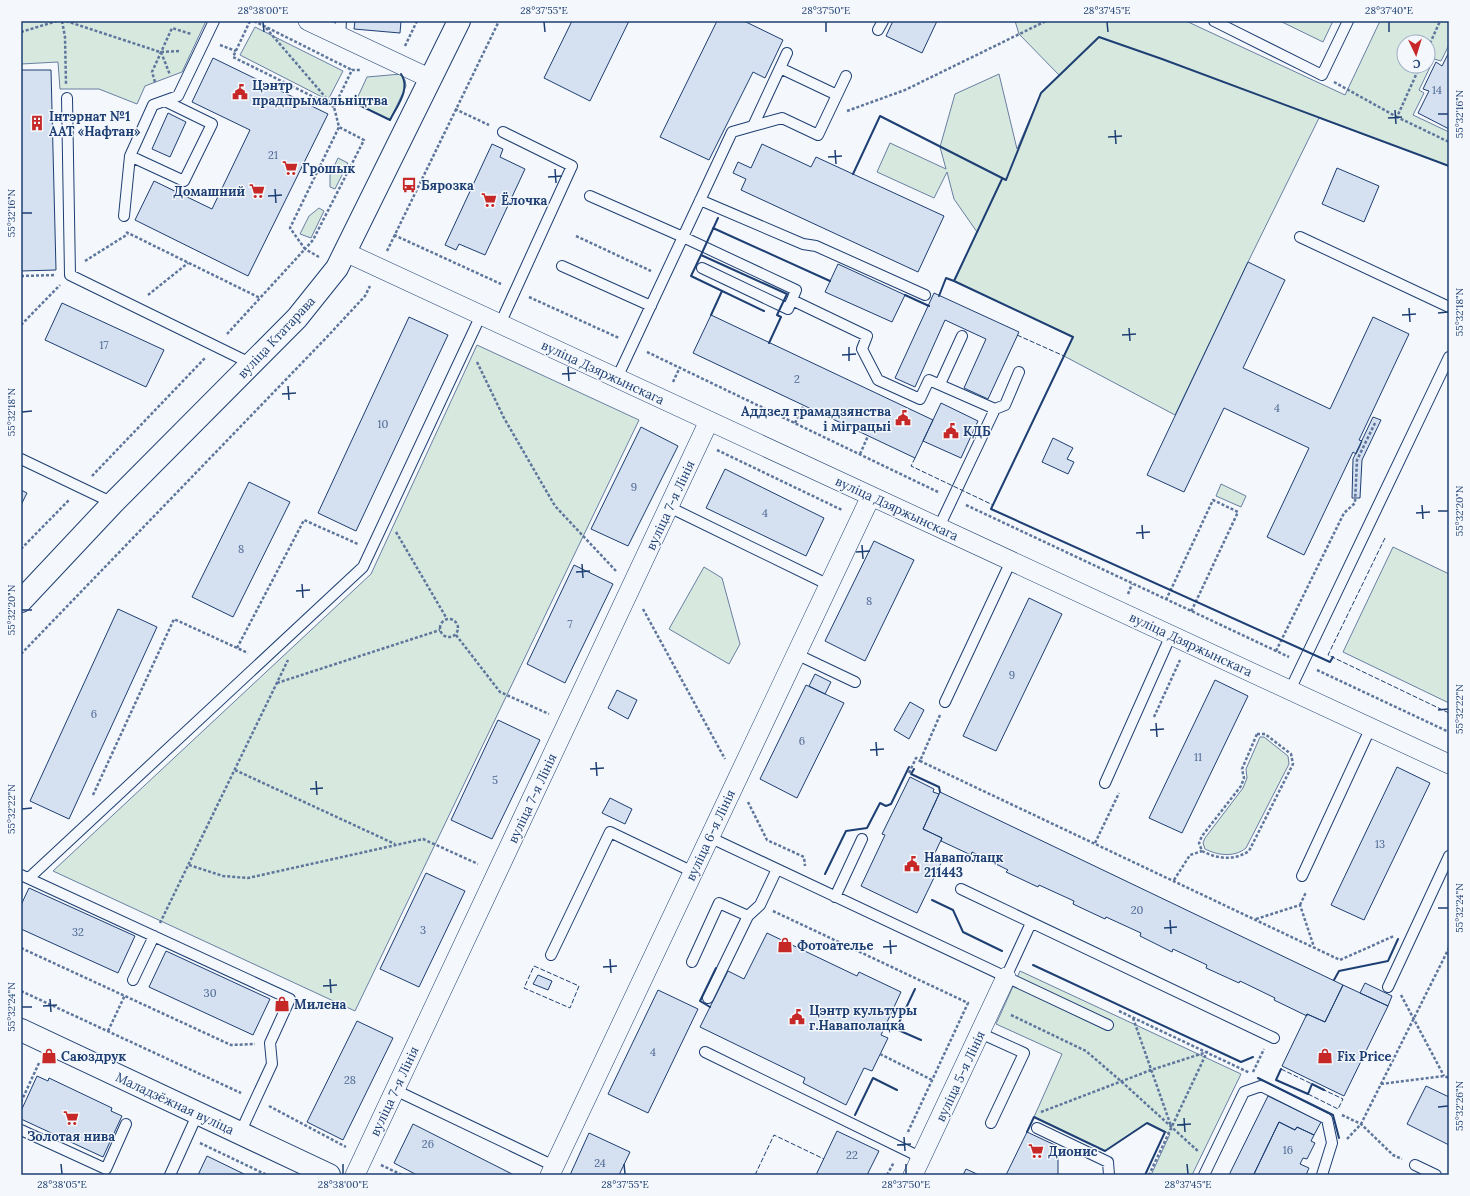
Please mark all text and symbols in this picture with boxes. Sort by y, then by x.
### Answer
text: 28°38'00"E [238,4,288,17]
text: 28°37'55"E [520,4,568,17]
text: 28°37'50"E [802,4,850,17]
text: 28°37'45"E [1083,4,1131,17]
text: 28°37'40"E [1365,4,1413,17]
north arrow [1396,34,1436,74]
text: С [1412,57,1421,71]
place label: Цэнтр прадпрымальніцтва [252,77,388,109]
public building icon: Цэнтр прадпрымальніцтва [231,83,249,101]
house number: 14 [1432,83,1442,97]
text: 55°32'16"N [1453,89,1466,138]
place label: Інтэрнат №1 ААТ «Нафтан» [49,108,141,140]
building icon: Інтэрнат №1 ААТ «Нафтан» [28,114,46,132]
house number: 21 [268,148,278,162]
supermarket icon: Грошык [281,159,299,177]
place label: Грошык [302,160,356,177]
bus stop icon: Бярозка [400,176,418,194]
place label: Бярозка [421,177,474,194]
supermarket icon: Домашний [248,182,266,200]
place label: Домашний [173,183,245,200]
text: 55°32'16"N [5,188,18,237]
supermarket icon: Ёлочка [480,191,498,209]
place label: Ёлочка [501,192,548,209]
text: 55°32'18"N [1453,287,1466,336]
street label: вуліца Ктатарава [234,292,319,382]
street label: вуліца Дзяржынскага [539,337,667,409]
house number: 17 [99,338,109,352]
house number: 2 [794,372,800,386]
text: 55°32'18"N [5,387,18,436]
house number: 4 [1274,401,1280,415]
place label: Аддзел грамадзянства і міграцыі [741,403,891,435]
public building icon: Аддзел грамадзянства і міграцыі [894,409,912,427]
house number: 10 [378,417,389,431]
public building icon: КДБ [942,422,960,440]
place label: КДБ [963,423,991,440]
street label: вуліца 7-я Лінія [642,458,699,553]
street label: вуліца Дзяржынскага [833,473,961,545]
house number: 9 [631,480,637,494]
text: 55°32'20"N [1453,485,1466,536]
house number: 4 [762,506,768,520]
house number: 8 [238,542,244,556]
text: 55°32'20"N [5,584,18,635]
house number: 8 [866,594,872,608]
street label: вуліца Дзяржынскага [1127,609,1255,681]
house number: 7 [567,617,573,631]
house number: 9 [1009,668,1015,682]
text: 55°32'22"N [1453,684,1466,734]
house number: 6 [91,707,97,721]
house number: 6 [799,734,805,748]
house number: 11 [1194,750,1202,764]
street label: вуліца 7-я Лінія [504,751,561,846]
house number: 5 [492,773,498,787]
text: 55°32'22"N [5,784,18,834]
street label: вуліца 6-я Лінія [682,787,739,884]
house number: 13 [1375,837,1385,851]
place label: Наваполацк 211443 [924,849,1004,881]
public building icon: Наваполацк 211443 [903,855,921,873]
text: 55°32'24"N [1453,883,1466,933]
house number: 20 [1131,903,1144,917]
house number: 3 [420,923,426,937]
house number: 32 [72,925,84,939]
shop icon: Фотоателье [776,936,794,954]
place label: Фотоателье [797,937,873,954]
text: 55°32'24"N [5,982,18,1032]
house number: 30 [204,986,217,1000]
shop icon: Милена [273,995,291,1013]
place label: Милена [294,996,347,1013]
place label: Цэнтр культуры г.Наваполацка [809,1002,917,1034]
public building icon: Цэнтр культуры г.Наваполацка [788,1008,806,1026]
street label: вуліца 5-я Лінія [932,1028,989,1124]
street label: вуліца 7-я Лінія [366,1044,423,1139]
house number: 4 [650,1045,656,1059]
shop icon: Саюздрук [40,1047,58,1065]
shop icon: Fix Price [1316,1047,1334,1065]
place label: Саюздрук [61,1048,126,1065]
place label: Fix Price [1337,1048,1392,1065]
street label: Маладзёжная вуліца [113,1069,237,1138]
house number: 28 [344,1073,356,1087]
text: 55°32'26"N [1453,1081,1466,1131]
supermarket icon: Золотая нива [62,1109,80,1127]
place label: Золотая нива [27,1128,115,1145]
house number: 26 [422,1137,434,1151]
supermarket icon: Дионис [1027,1142,1045,1160]
place label: Дионис [1048,1143,1098,1160]
house number: 16 [1283,1143,1293,1157]
house number: 22 [846,1148,858,1162]
house number: 24 [594,1156,606,1170]
text: 28°38'05"E [37,1178,87,1191]
text: 28°38'00"E [318,1178,368,1191]
text: 28°37'55"E [601,1178,649,1191]
text: 28°37'50"E [882,1178,930,1191]
text: 28°37'45"E [1164,1178,1212,1191]

